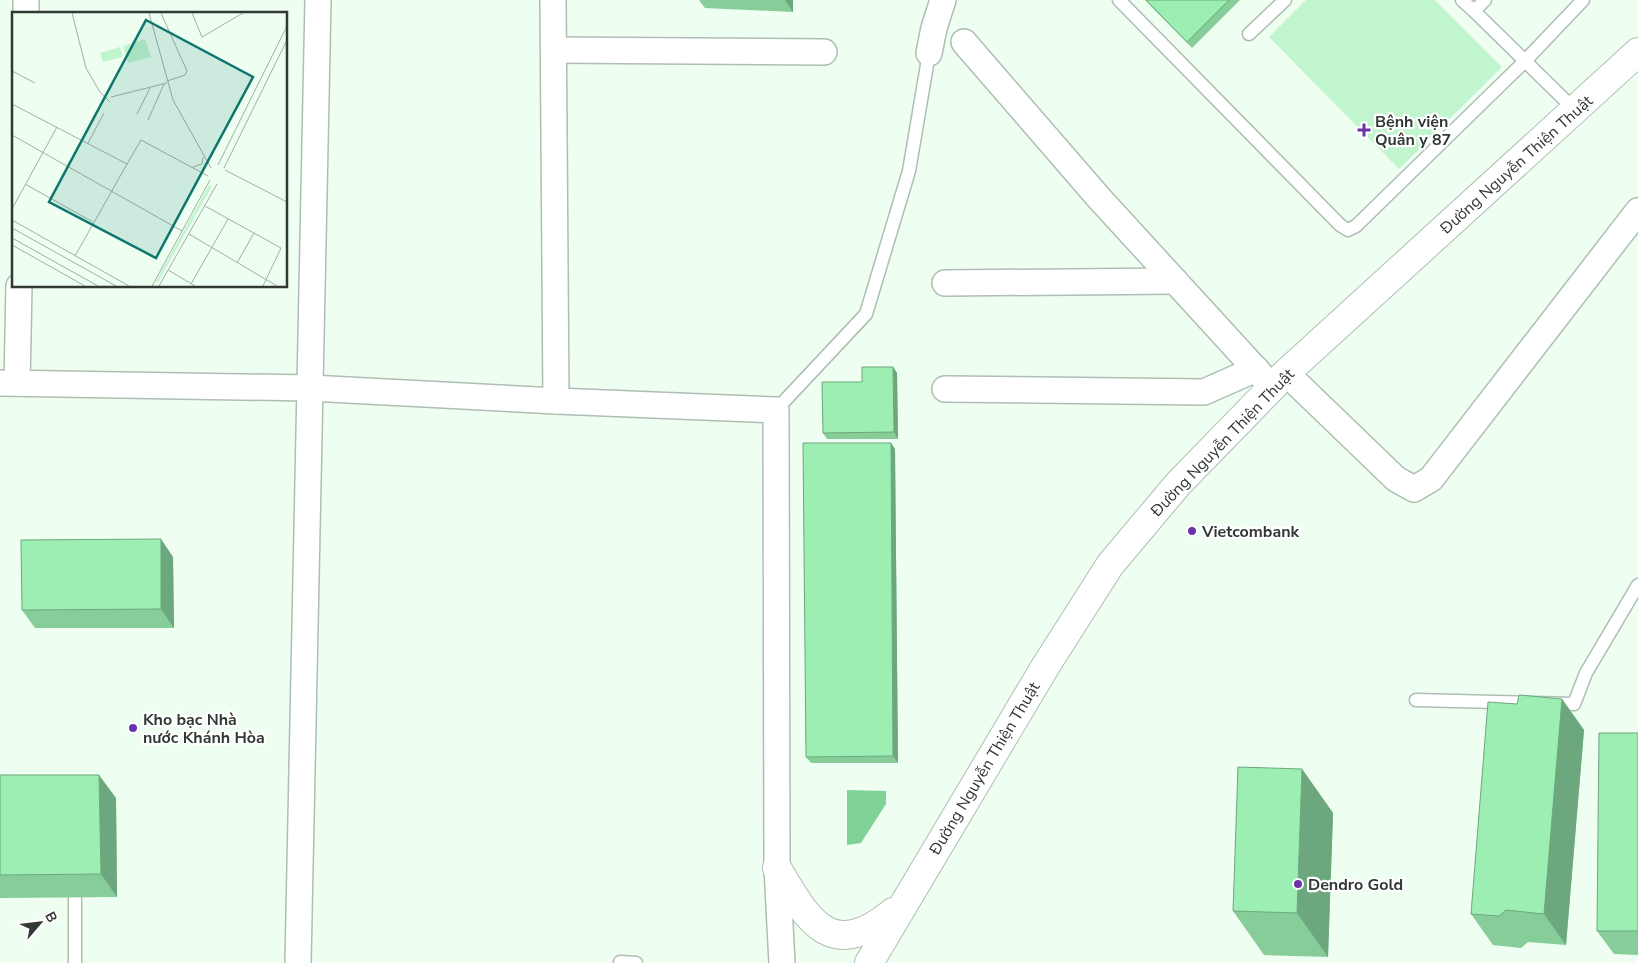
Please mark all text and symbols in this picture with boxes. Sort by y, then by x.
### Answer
inset map [12,12,288,288]
street label: Đường Nguyễn Thiện Thuật [1435,90,1598,240]
place label: Bệnh viện Quân y 87 [1375,111,1451,151]
marker: Bệnh viện Quân y 87 [1357,123,1371,137]
street label: Đường Nguyễn Thiện Thuật [1145,363,1300,522]
place label: Vietcombank [1201,521,1300,543]
marker: Vietcombank [1186,525,1198,537]
street label: Đường Nguyễn Thiện Thuật [924,678,1046,860]
place label: Kho bạc Nhà nước Khánh Hòa [143,709,265,749]
marker: Kho bạc Nhà nước Khánh Hòa [127,722,139,734]
place label: Dendro Gold [1308,874,1403,896]
marker: Dendro Gold [1292,878,1304,890]
north arrow [15,898,65,948]
text: B [40,908,62,926]

